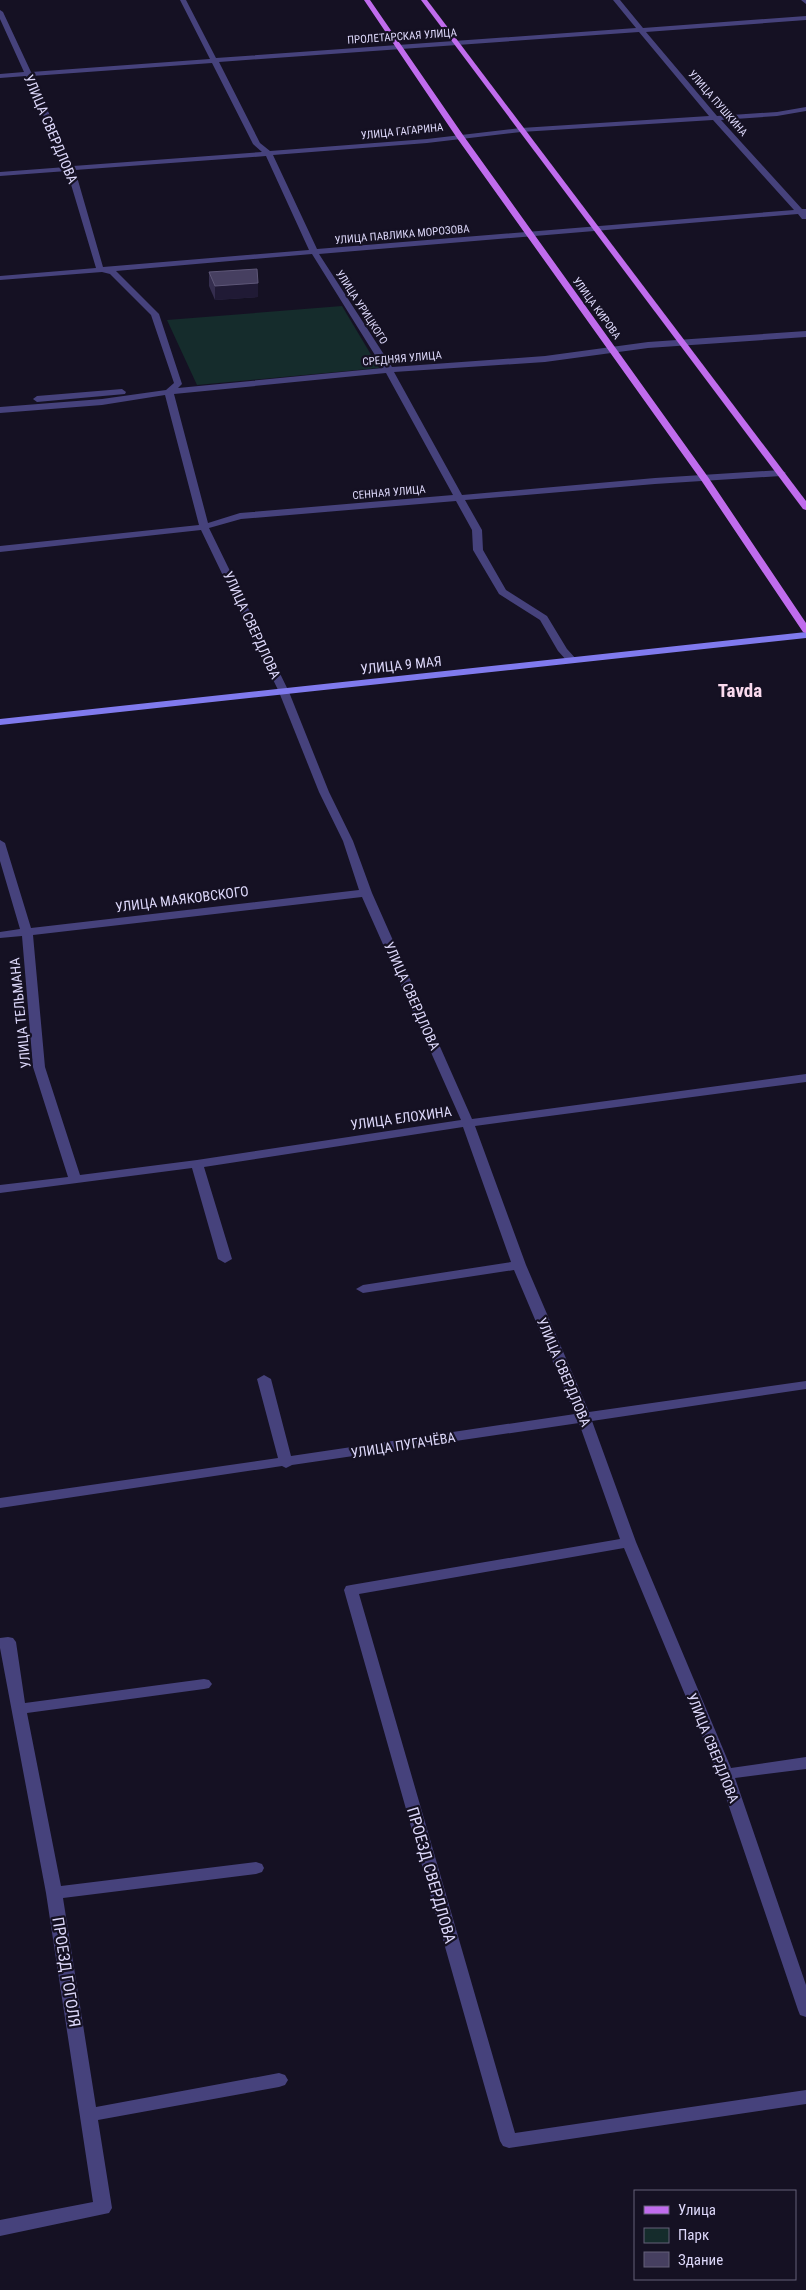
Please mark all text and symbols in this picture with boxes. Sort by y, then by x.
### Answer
street label: ПРОЛЕТАРСКАЯ УЛИЦА [347,26,458,47]
street label: УЛИЦА ПУШКИНА [685,68,750,140]
street label: УЛИЦА СВЕРДЛОВА [21,72,81,186]
street label: УЛИЦА ГАГАРИНА [360,121,445,142]
street label: УЛИЦА ПАВЛИКА МОРОЗОВА [334,222,471,247]
street label: УЛИЦА УРИЦКОГО [333,268,390,347]
street label: УЛИЦА КИРОВА [570,275,624,342]
street label: СРЕДНЯЯ УЛИЦА [362,348,443,368]
street label: СЕННАЯ УЛИЦА [352,483,427,502]
street label: УЛИЦА СВЕРДЛОВА [220,569,284,681]
street label: УЛИЦА 9 МАЯ [360,653,442,677]
district label: Tavda [718,679,762,702]
street label: УЛИЦА МАЯКОВСКОГО [114,883,250,915]
street label: УЛИЦА СВЕРДЛОВА [381,939,443,1053]
street label: УЛИЦА ТЕЛЬМАНА [6,957,34,1069]
street label: УЛИЦА ЕЛОХИНА [349,1103,453,1133]
street label: УЛИЦА СВЕРДЛОВА [534,1315,594,1429]
street label: УЛИЦА ПУГАЧЁВА [350,1429,456,1461]
street label: УЛИЦА СВЕРДЛОВА [684,1691,742,1805]
street label: ПРОЕЗД СВЕРДЛОВА [403,1805,460,1945]
street label: ПРОЕЗД ГОГОЛЯ [48,1916,85,2029]
legend [634,2190,796,2280]
text: Улица [678,2201,716,2219]
text: Парк [678,2226,709,2244]
text: Здание [678,2251,723,2269]

